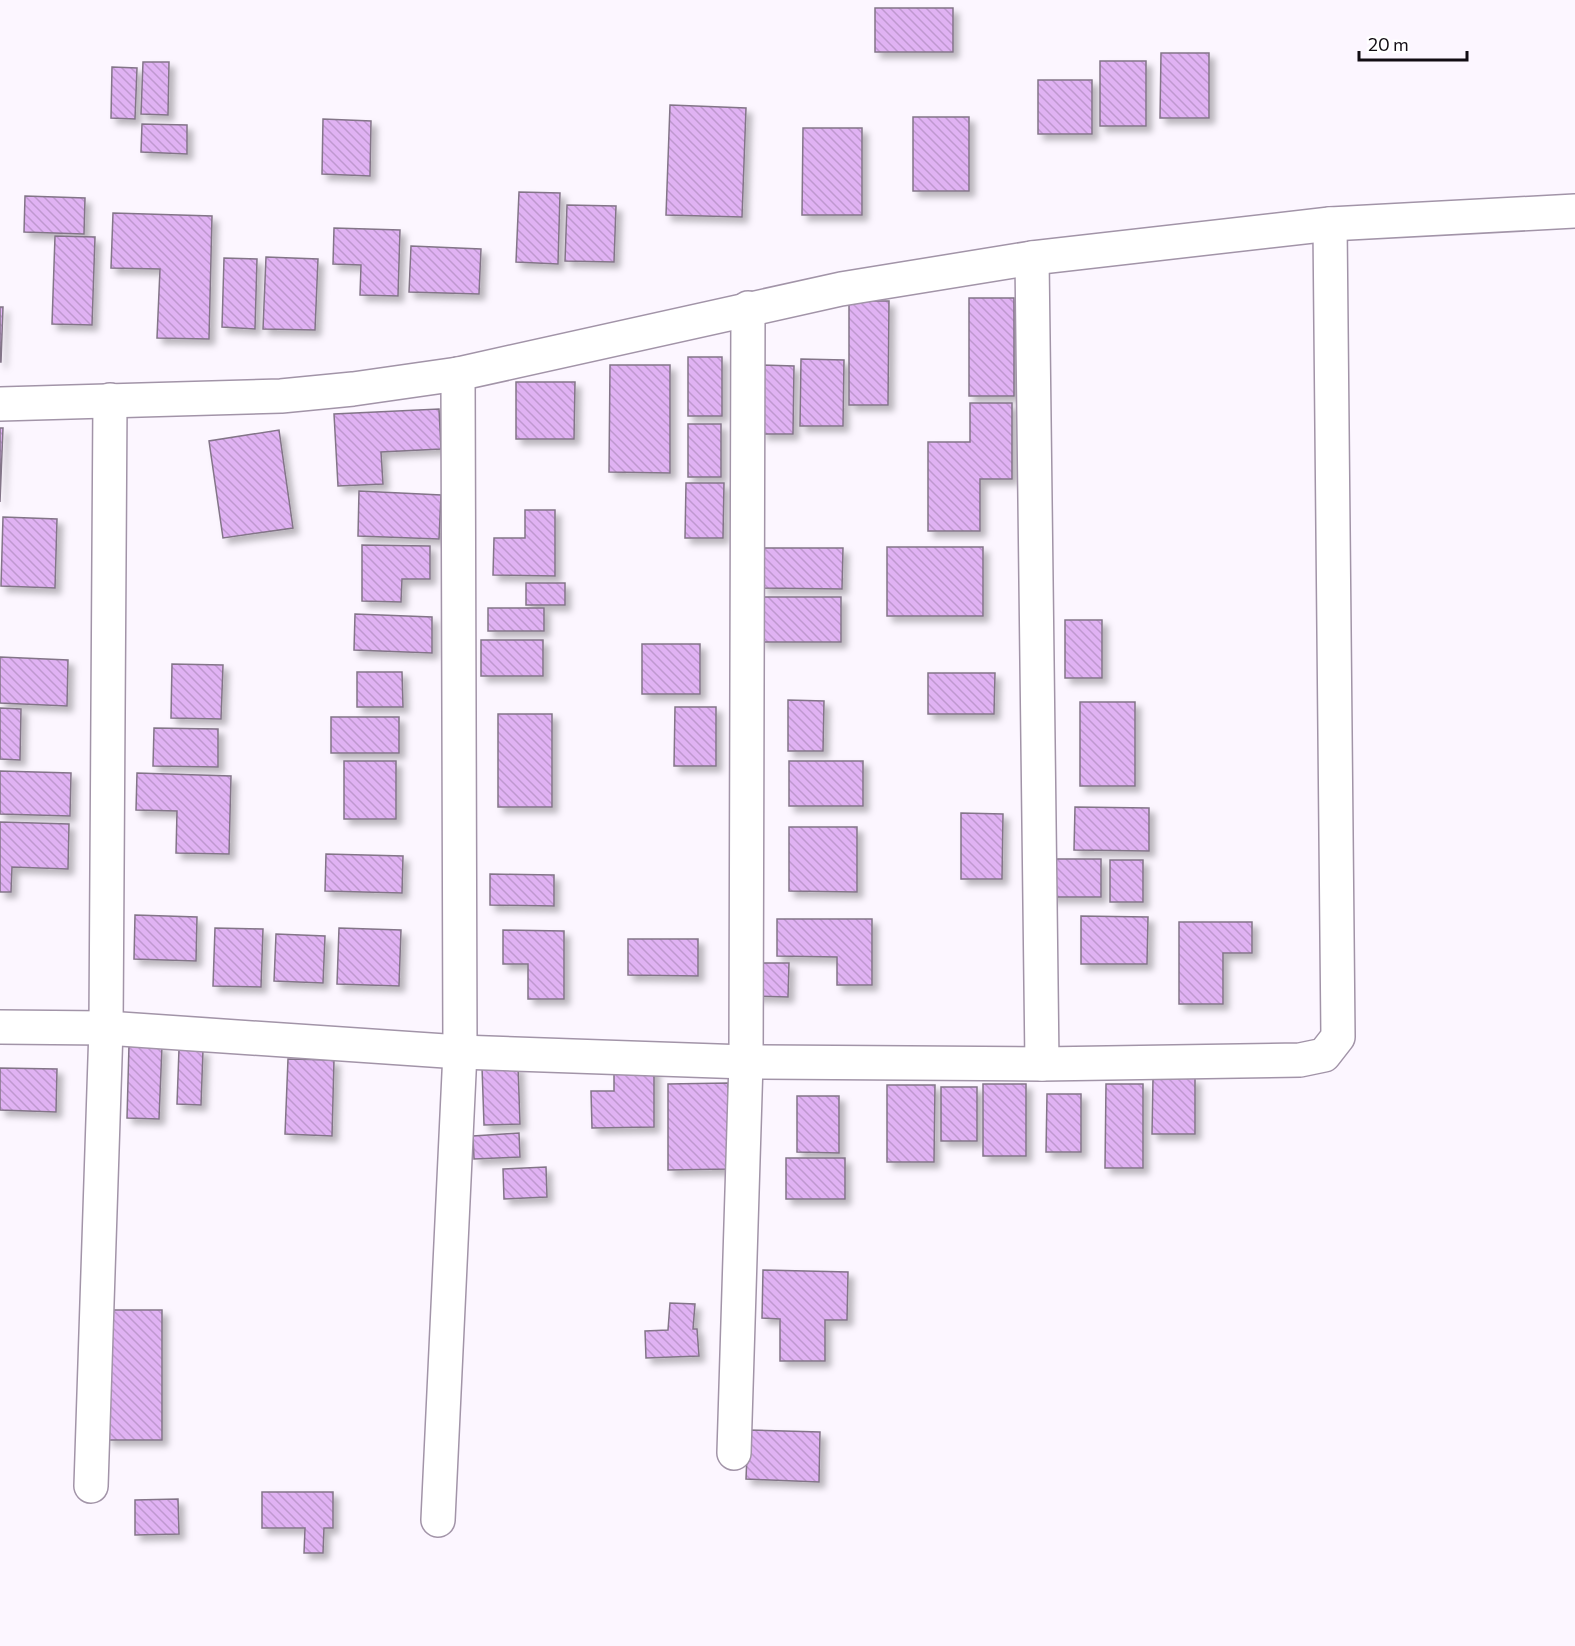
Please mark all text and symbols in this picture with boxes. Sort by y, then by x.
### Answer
scale bar [1359,24,1467,62]
text: 20 m [1368,33,1409,55]

